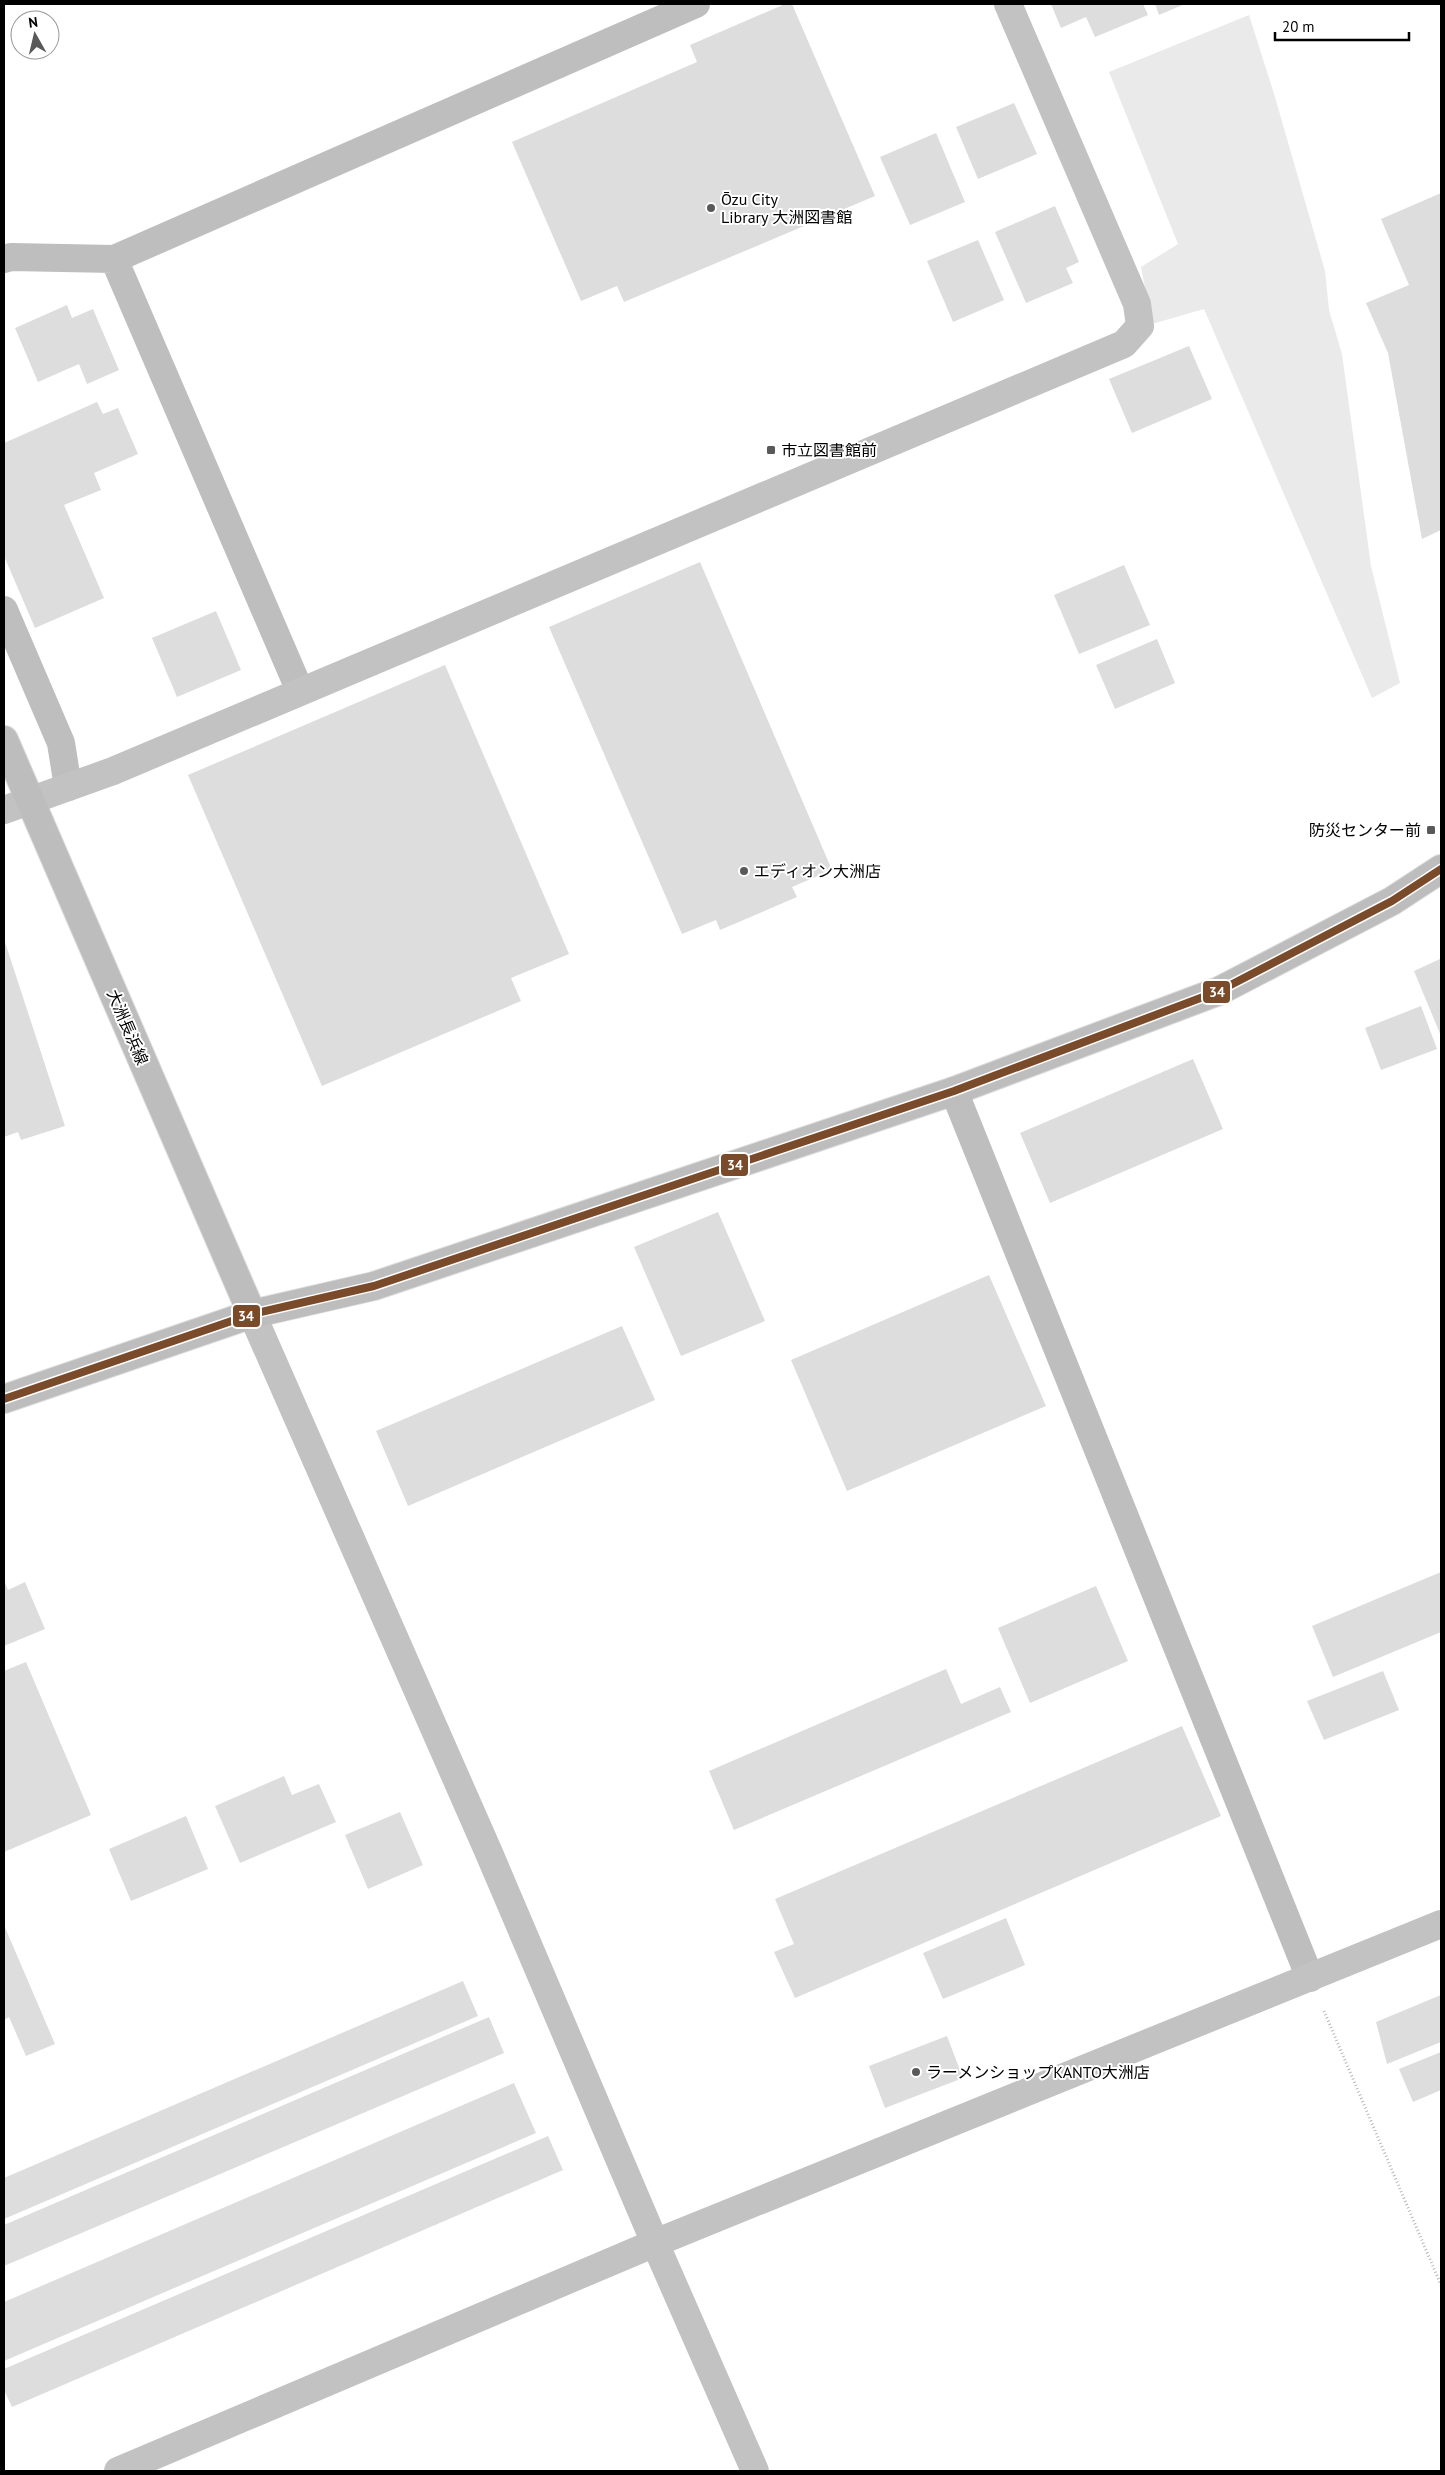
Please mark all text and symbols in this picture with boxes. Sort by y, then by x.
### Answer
north arrow [10,10,60,60]
scale bar [1275,10,1409,42]
text: N [27,13,39,32]
text: 20 m [1282,17,1315,36]
place label: Ōzu City Library 大洲図書館 [721,189,852,227]
marker: Ōzu City Library 大洲図書館 [705,202,717,214]
place label: 市立図書館前 [781,440,877,460]
marker: 市立図書館前 [765,444,777,456]
place label: 防災センター前 [1309,820,1421,840]
marker: 防災センター前 [1425,824,1437,836]
place label: エディオン大洲店 [754,861,881,881]
marker: エディオン大洲店 [738,865,750,877]
line badge: 34 [1202,980,1231,1004]
text: 34 [1209,983,1225,1001]
street label: 大洲長浜線 [103,986,153,1068]
line badge: 34 [720,1153,749,1177]
text: 34 [727,1156,743,1174]
line badge: 34 [232,1304,261,1328]
text: 34 [238,1307,254,1325]
place label: ラーメンショップKANTO大洲店 [926,2062,1150,2082]
marker: ラーメンショップKANTO大洲店 [910,2066,922,2078]

